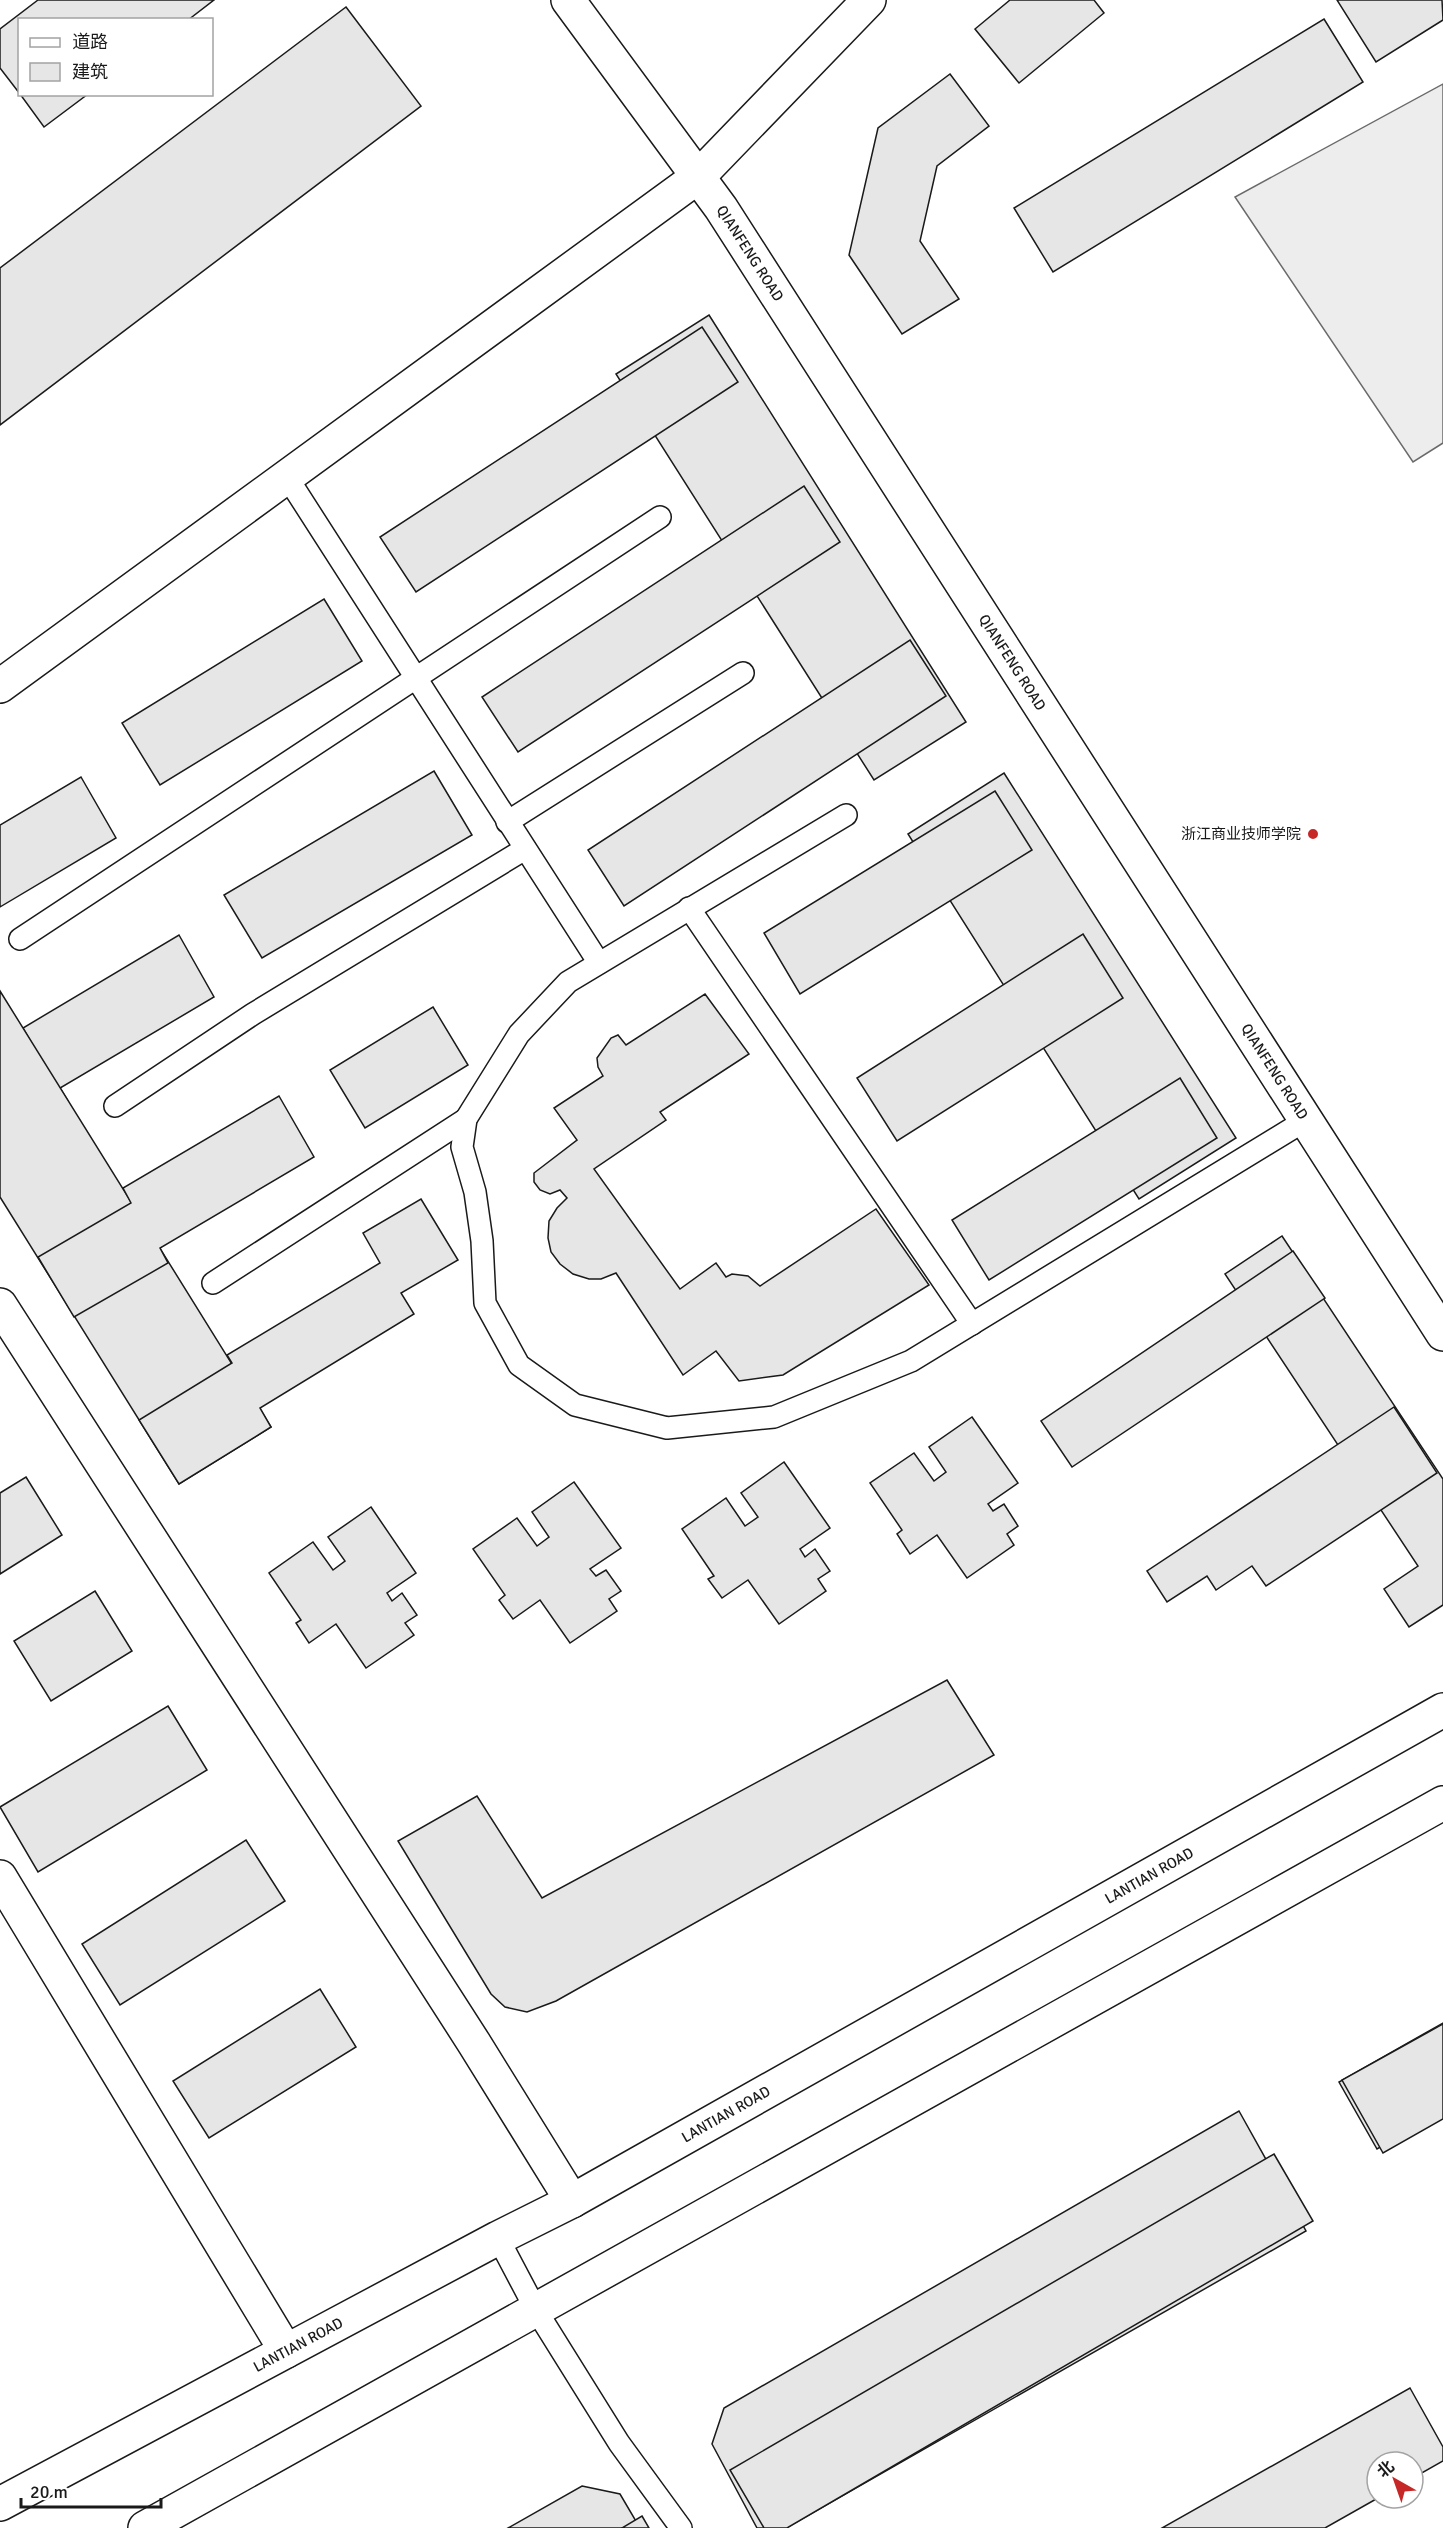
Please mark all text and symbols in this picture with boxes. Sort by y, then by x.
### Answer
legend [18,18,213,96]
text: 道路 [72,31,108,53]
text: 建筑 [72,61,108,83]
street label: QIANFENG ROAD [713,202,787,305]
street label: QIANFENG ROAD [975,611,1050,714]
place label: 浙江商业技师学院 [1181,825,1301,843]
marker: 浙江商业技师学院 [1306,827,1320,841]
street label: QIANFENG ROAD [1237,1020,1312,1123]
street label: LANTIAN ROAD [1102,1843,1197,1908]
street label: LANTIAN ROAD [678,2082,773,2146]
street label: LANTIAN ROAD [250,2314,346,2376]
north arrow [1365,2450,1425,2510]
text: 北 [1373,2456,1399,2482]
scale bar [21,2471,160,2509]
text: 20 m [30,2481,68,2503]

